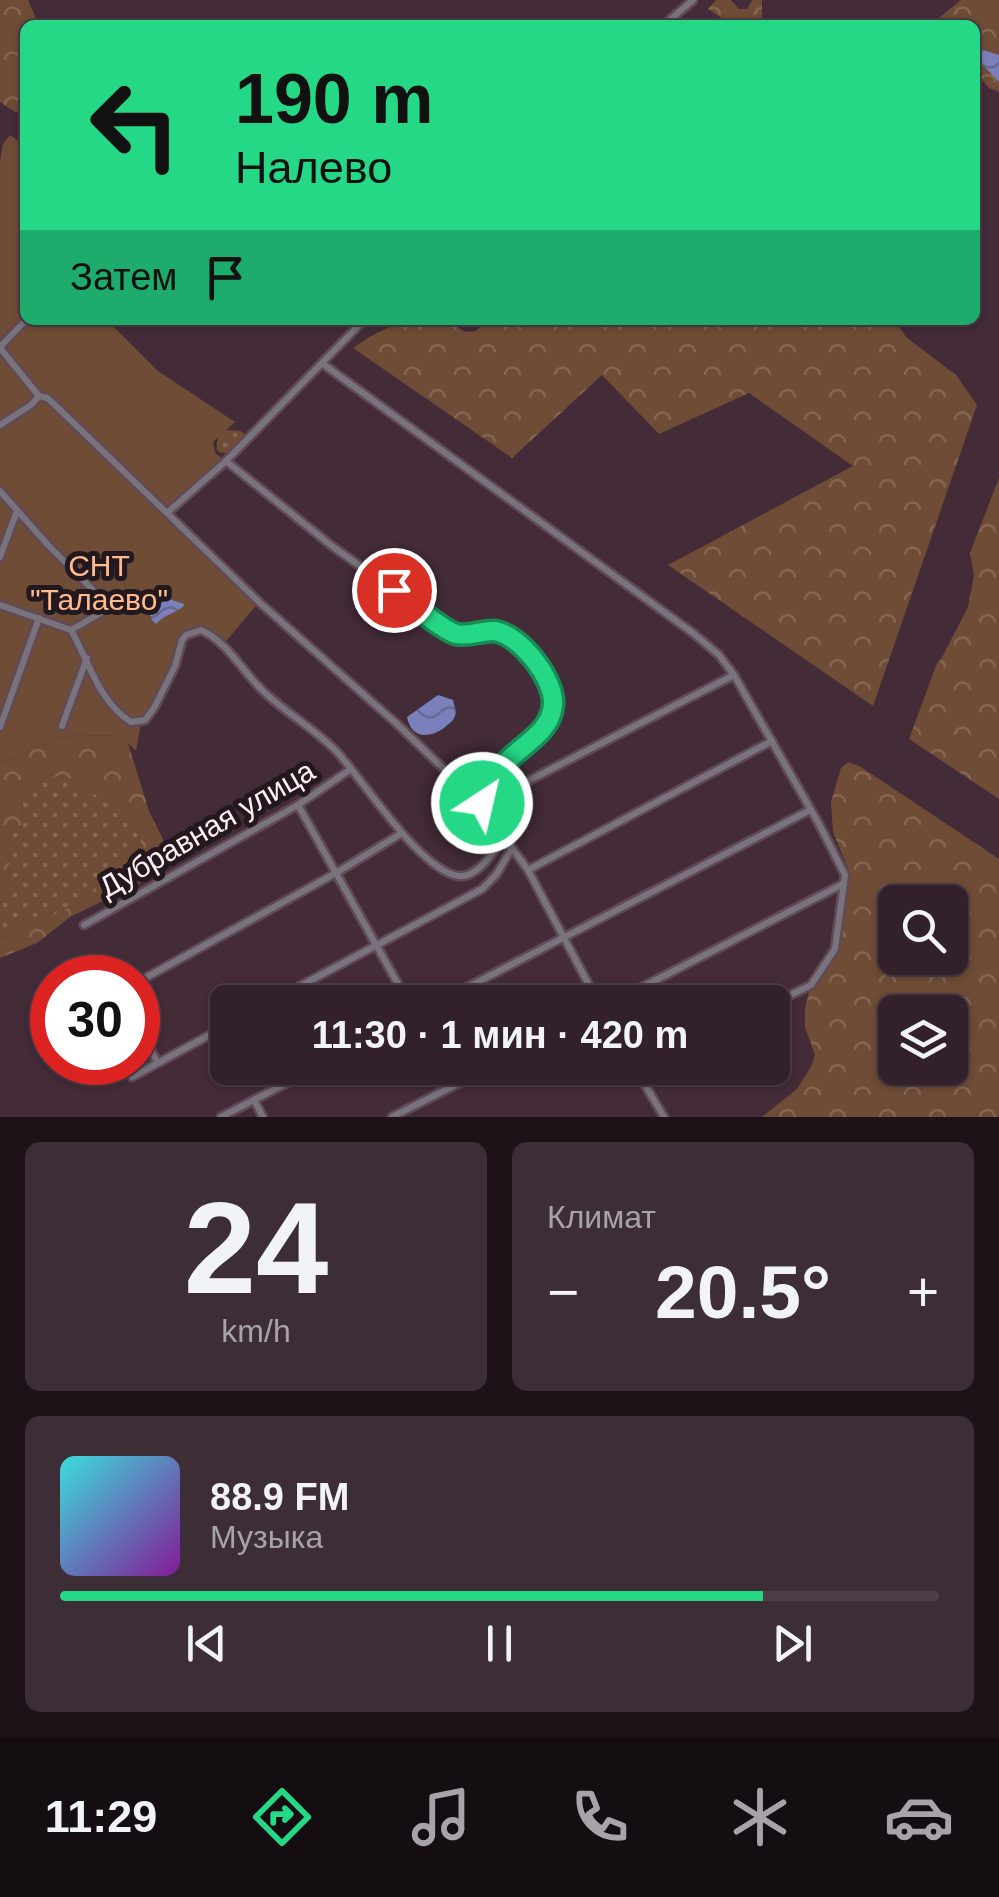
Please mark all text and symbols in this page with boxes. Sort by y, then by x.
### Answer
icon: left [70,60,200,190]
text: 190 m [235,60,433,138]
text: Налево [235,142,392,193]
icon: arrive [198,250,253,305]
text: Затем [70,256,178,298]
pin [352,548,437,633]
park label: СНТ "Талаево" [30,549,168,616]
icon: arrive [367,563,422,618]
position arrow [430,751,534,855]
street label: Дубравная улица [93,753,321,904]
map controls [878,885,968,1085]
button: search [878,885,968,975]
speed limit sign: 30 [30,955,160,1085]
button: layers [878,995,968,1085]
text: 11:30 · 1 мин · 420 m [312,1014,688,1056]
text: 24 [184,1175,328,1321]
text: Климат [547,1199,656,1235]
text: 20.5° [655,1250,831,1334]
text: − [547,1261,579,1323]
text: + [907,1261,939,1323]
text: km/h [221,1313,291,1349]
text: 88.9 FM [210,1476,349,1518]
text: Музыка [210,1519,323,1555]
icon: previous [179,1616,234,1671]
icon: pause [472,1616,527,1671]
icon: next [765,1616,820,1671]
icon: directions [247,1782,317,1852]
icon: music [406,1782,476,1852]
icon: phone [565,1782,635,1852]
icon: climate [725,1782,795,1852]
icon: car [884,1782,954,1852]
text: 11:29 [45,1791,157,1842]

